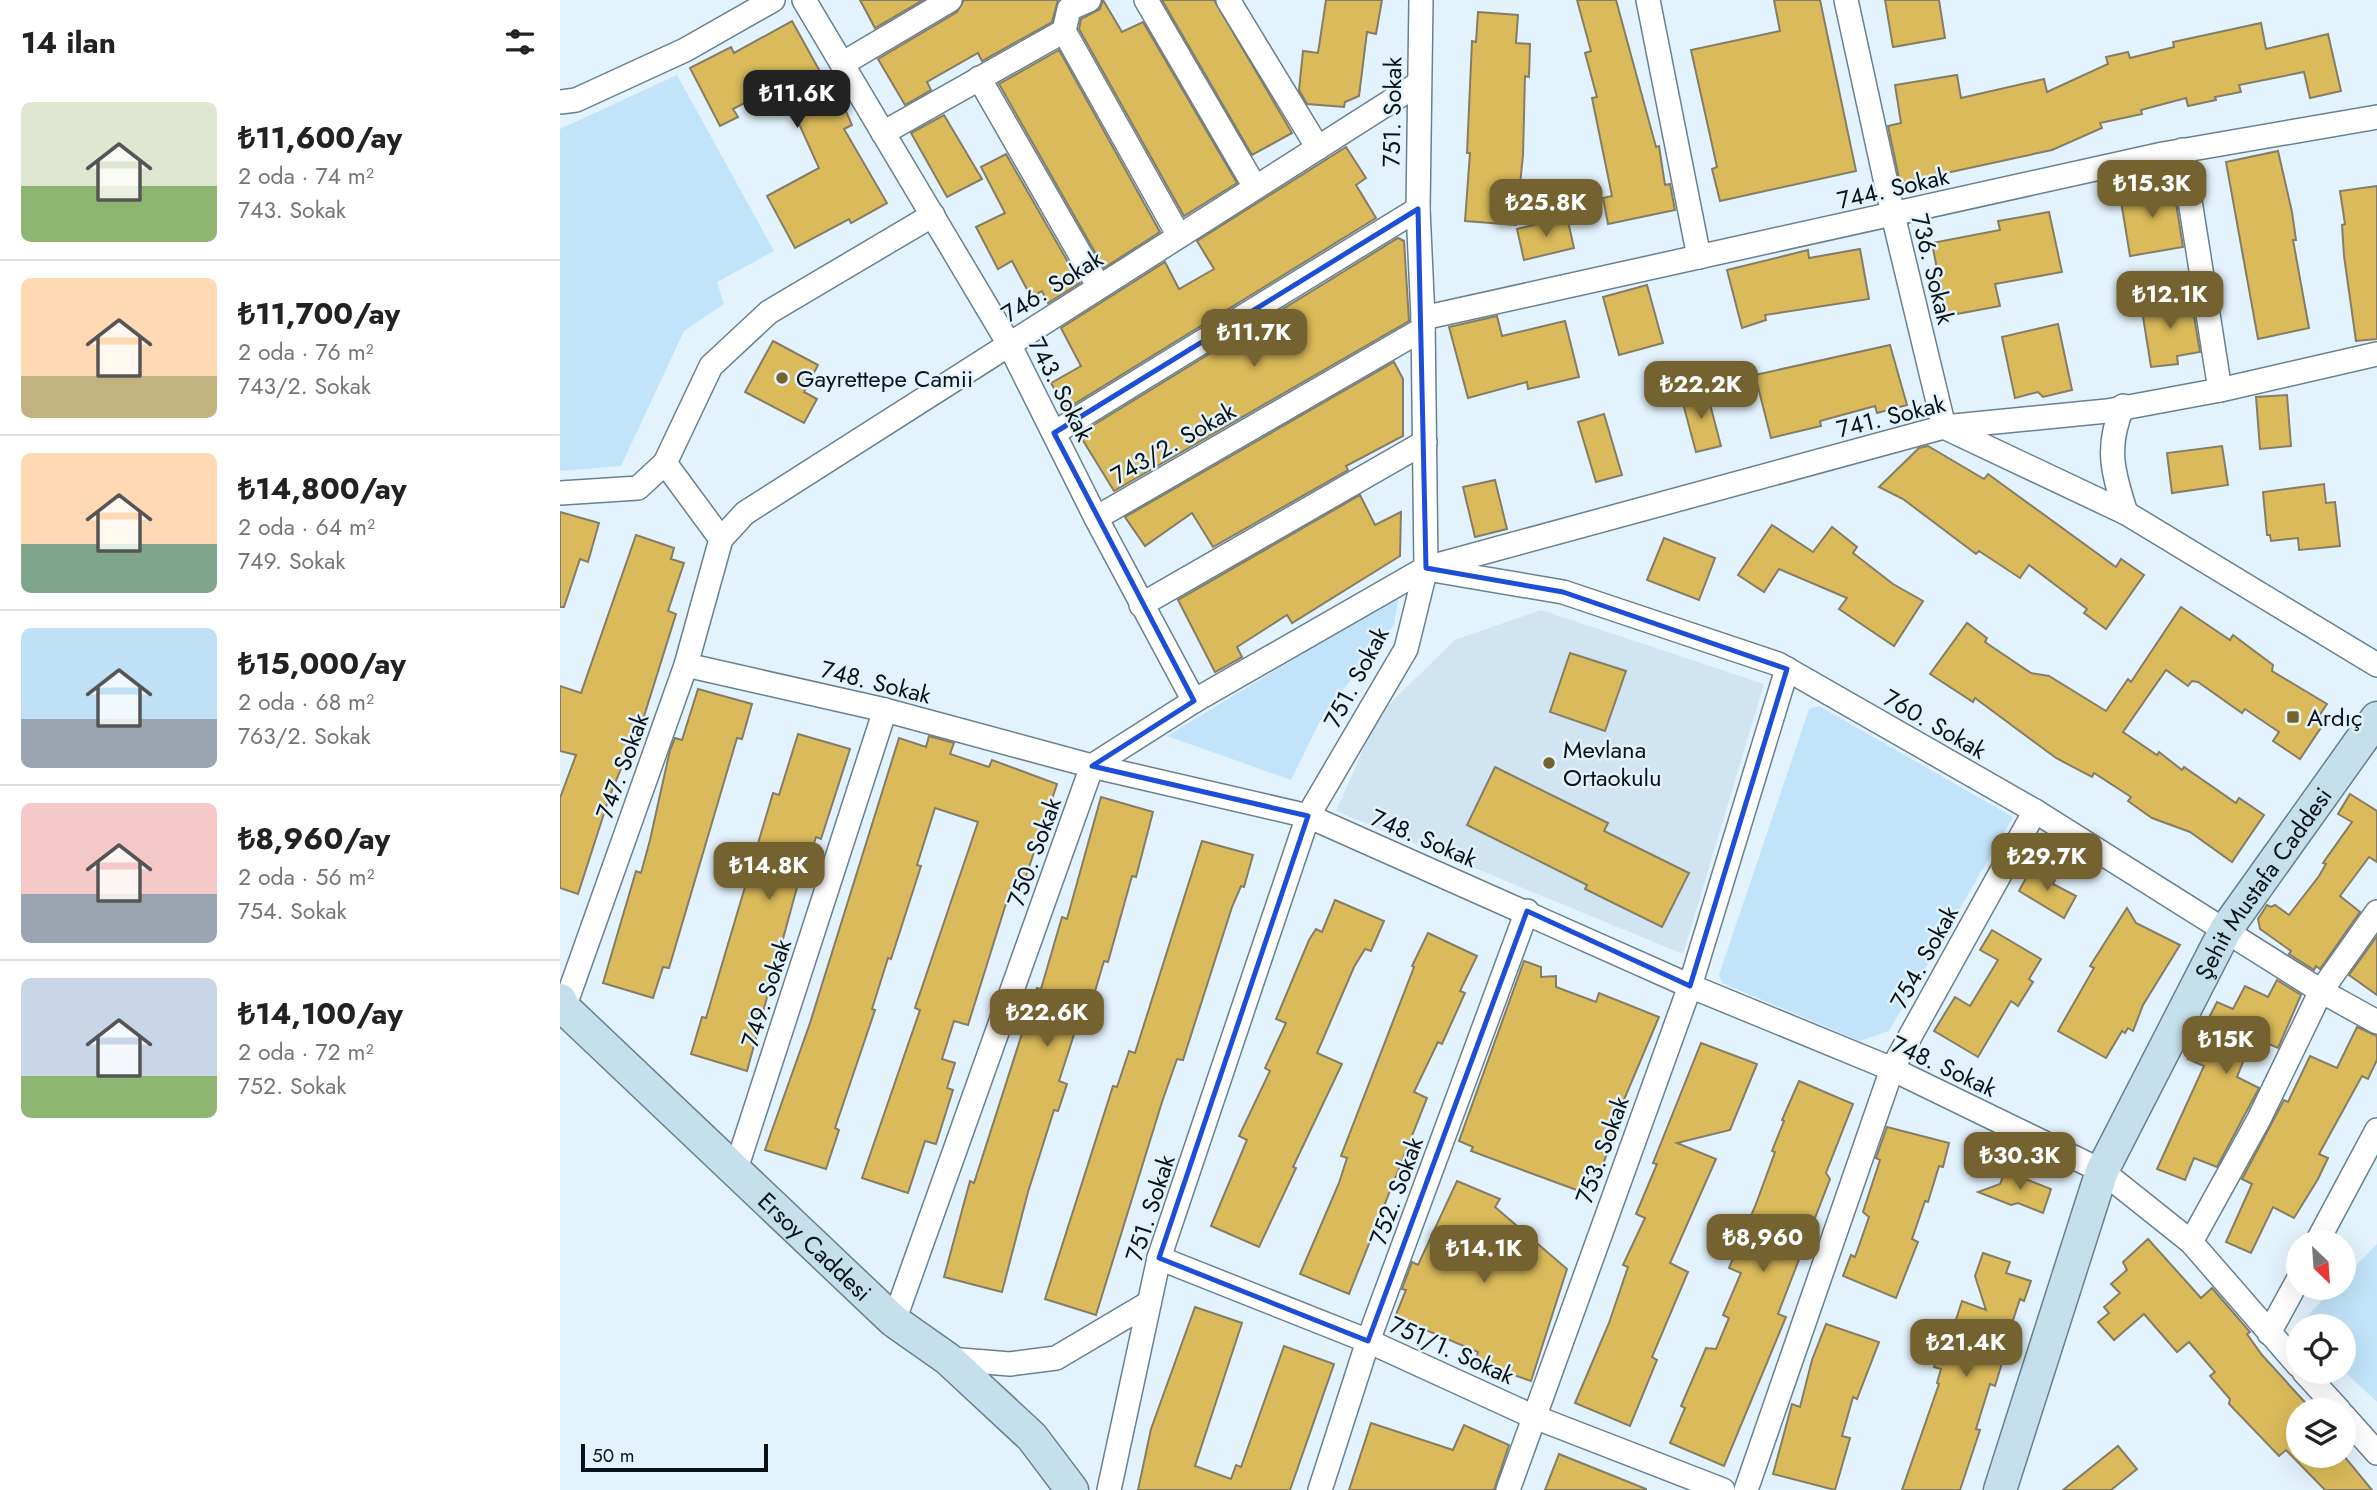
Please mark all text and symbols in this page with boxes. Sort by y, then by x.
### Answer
text: 14 ilan [21,21,116,64]
icon: filters [501,23,539,61]
street label: 751. Sokak [1374,56,1410,167]
pin: ₺11.6K [740,71,854,130]
text: ₺11.6K [759,76,835,110]
text: ₺11,600/ay [238,116,402,159]
icon: home [77,130,161,214]
street label: 744. Sokak [1834,158,1953,218]
text: 2 oda · 74 m² [238,159,374,193]
pin: ₺15.3K [2095,160,2209,220]
text: ₺15.3K [2113,166,2191,200]
pin: ₺25.8K [1489,180,1603,239]
text: ₺25.8K [1506,185,1586,219]
text: 743. Sokak [238,193,346,227]
street label: 736. Sokak [1902,210,1964,328]
street label: 746. Sokak [994,241,1110,331]
pin: ₺12.1K [2113,272,2227,331]
text: ₺12.1K [2132,277,2208,311]
text: ₺11,700/ay [238,292,400,335]
icon: home [77,306,161,390]
pin: ₺11.7K [1197,310,1311,369]
text: ₺11.7K [1217,315,1291,349]
street label: 743. Sokak [1020,331,1102,448]
text: 2 oda · 76 m² [238,335,374,369]
place label: Gayrettepe Camii [796,361,973,396]
pin: ₺22.2K [1644,362,1758,421]
text: ₺22.2K [1660,367,1742,401]
text: 743/2. Sokak [238,369,371,403]
marker: Gayrettepe Camii [774,370,790,386]
street label: 741. Sokak [1833,386,1949,446]
street label: 743/2. Sokak [1104,393,1242,493]
text: ₺14,800/ay [238,467,407,510]
icon: home [77,481,161,565]
text: 2 oda · 64 m² [238,510,375,544]
text: 749. Sokak [238,544,345,578]
street label: 751. Sokak [1315,620,1398,734]
text: ₺15,000/ay [238,642,406,685]
street label: 748. Sokak [817,651,935,713]
icon: home [77,656,161,740]
street label: 760. Sokak [1877,680,1994,768]
text: 2 oda · 68 m² [238,685,374,719]
place label: Ardıç [2307,700,2362,735]
street label: 747. Sokak [587,708,657,824]
marker: Ardıç [2285,709,2301,725]
text: 763/2. Sokak [238,719,371,753]
place label: Mevlana Ortaokulu [1563,732,1662,795]
marker: Mevlana Ortaokulu [1541,755,1557,771]
street label: Şehit Mustafa Caddesi [2185,780,2340,986]
street label: 750. Sokak [998,792,1070,911]
street label: 748. Sokak [1365,800,1483,876]
text: ₺8,960/ay [238,817,390,860]
icon: home [77,831,161,915]
pin: ₺29.7K [1990,834,2104,893]
text: ₺29.7K [2007,839,2087,873]
pin: ₺14.8K [712,842,826,902]
text: ₺14.8K [730,848,808,882]
text: 2 oda · 56 m² [238,860,374,894]
text: 754. Sokak [238,894,347,928]
street label: 754. Sokak [1881,899,1967,1015]
street label: 749. Sokak [732,934,800,1052]
pin: ₺22.6K [990,990,1104,1049]
text: ₺14,100/ay [238,992,403,1035]
text: ₺22.6K [1006,995,1088,1029]
icon: home [77,1006,161,1090]
pin: ₺15K [2185,1016,2267,1076]
text: ₺15K [2198,1022,2254,1056]
street label: 748. Sokak [1886,1026,2003,1106]
text: 2 oda · 72 m² [238,1035,373,1069]
text: 752. Sokak [238,1069,346,1103]
street label: 753. Sokak [1566,1091,1638,1209]
street label: 752. Sokak [1360,1131,1432,1250]
pin: ₺30.3K [1963,1132,2077,1192]
text: ₺30.3K [1980,1138,2060,1172]
street label: 751. Sokak [1116,1150,1184,1266]
street label: Ersoy Caddesi [750,1183,880,1309]
pin: ₺8,960 [1706,1214,1820,1274]
text: ₺8,960 [1723,1220,1803,1254]
pin: ₺14.1K [1427,1226,1541,1285]
north arrow [2286,1230,2356,1300]
map controls [2286,1230,2356,1468]
text: ₺14.1K [1446,1231,1522,1265]
street label: 751/1. Sokak [1384,1307,1520,1393]
button: locate [2286,1314,2356,1384]
pin: ₺21.4K [1909,1320,2023,1379]
text: ₺21.4K [1926,1325,2006,1359]
button: layers [2286,1398,2356,1468]
scale bar [581,1441,768,1473]
text: 50 m [592,1442,635,1469]

